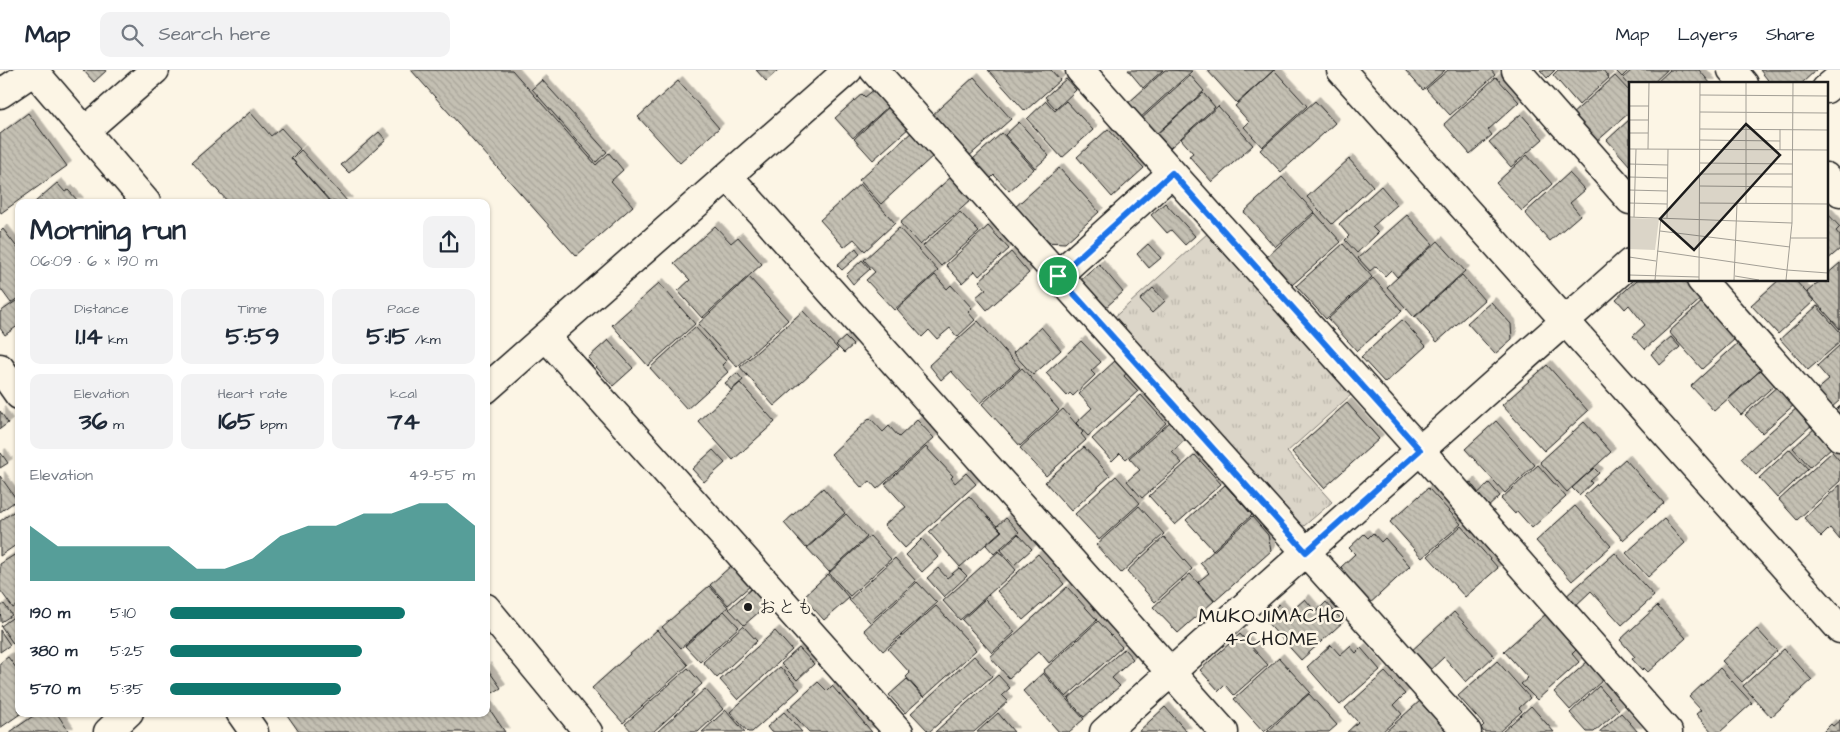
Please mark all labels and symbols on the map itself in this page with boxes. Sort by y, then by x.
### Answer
inset map [1629,82,1828,281]
pin [1037,255,1079,297]
place label: おとも [758,594,815,621]
marker: おとも [742,601,754,613]
district label: MUKOJIMACHO 4-CHOME [1199,602,1345,653]

